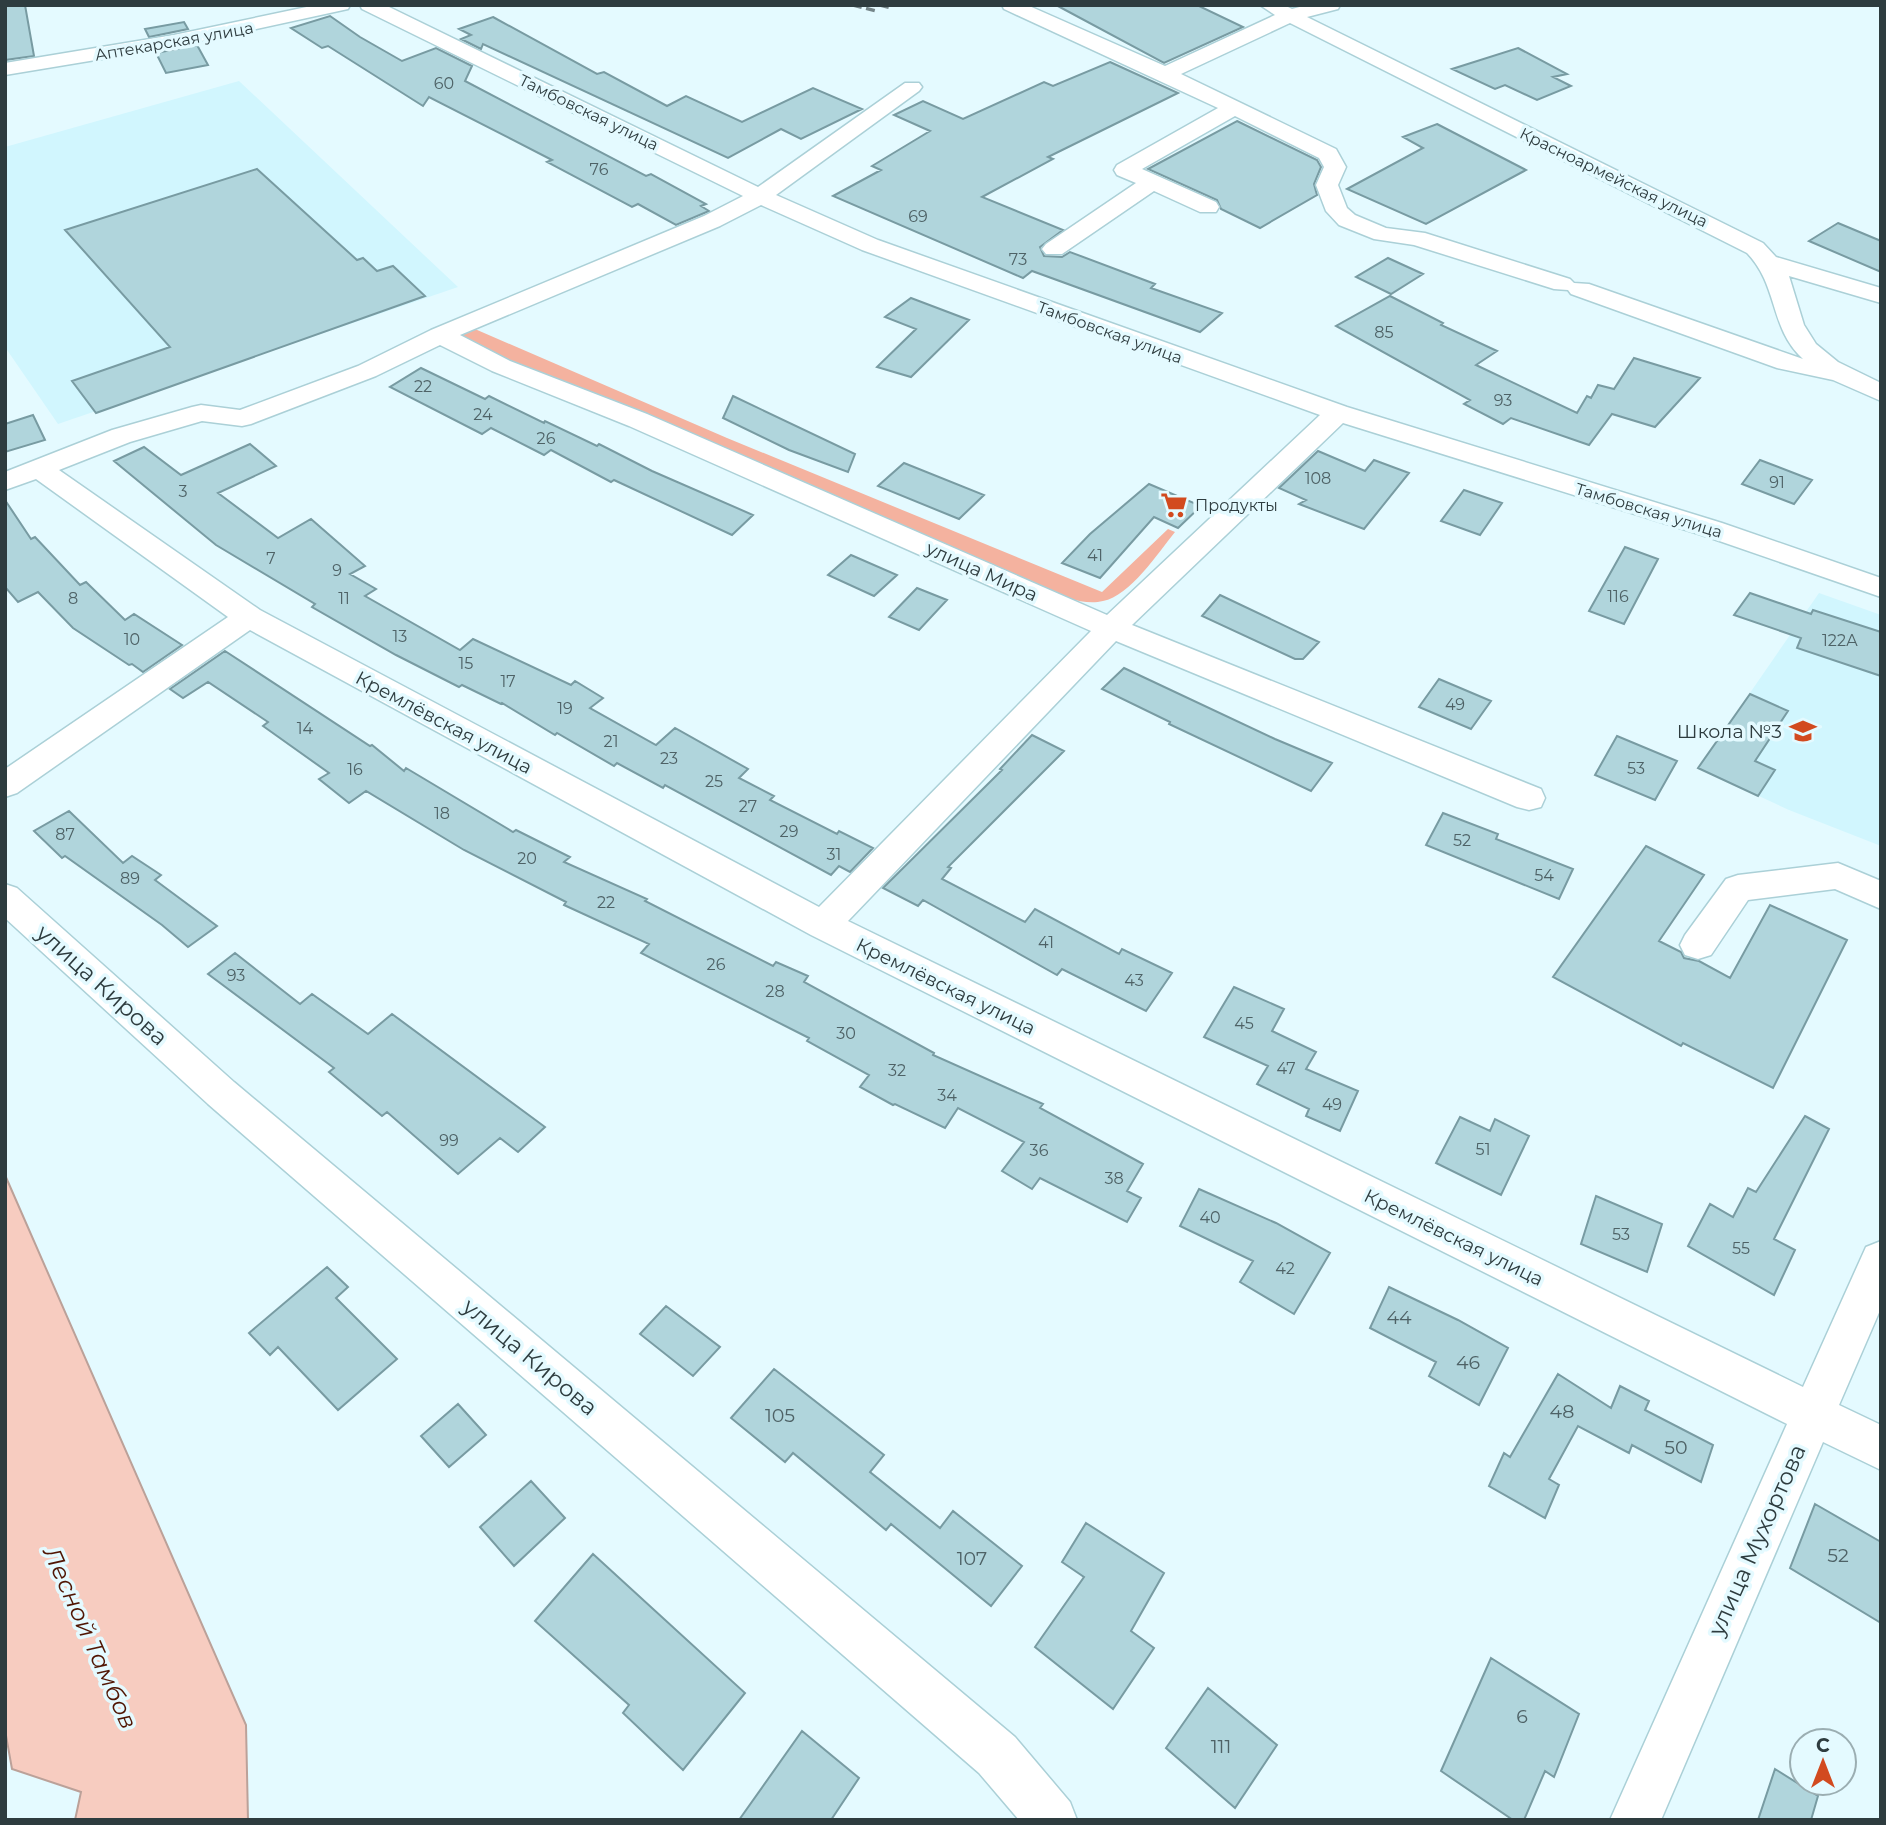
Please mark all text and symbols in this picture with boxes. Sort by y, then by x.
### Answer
street label: Аптекарская улица [93,18,255,65]
street label: Тамбовская улица [516,70,662,154]
house number: 60 [434,74,454,93]
street label: Красноармейская улица [1517,124,1711,231]
house number: 76 [590,160,609,179]
house number: 69 [908,207,928,226]
house number: 73 [1009,250,1027,269]
street label: Тамбовская улица [1035,297,1185,368]
house number: 85 [1374,323,1394,342]
house number: 22 [414,377,432,396]
house number: 93 [1494,391,1512,410]
house number: 24 [473,405,493,424]
house number: 26 [537,429,556,448]
house number: 108 [1305,469,1331,488]
house number: 91 [1769,473,1785,492]
street label: Тамбовская улица [1573,479,1725,542]
house number: 3 [178,482,188,501]
supermarket icon: Продукты [1159,490,1189,520]
place label: Продукты [1195,496,1278,515]
street label: улица Мира [922,536,1041,606]
house number: 41 [1087,546,1103,565]
house number: 7 [266,549,276,568]
house number: 9 [332,561,342,580]
house number: 116 [1607,587,1629,606]
house number: 8 [68,589,78,608]
house number: 11 [338,589,350,608]
house number: 13 [393,627,407,646]
house number: 10 [124,630,140,649]
house number: 122А [1822,631,1858,650]
house number: 15 [459,654,473,673]
street label: Кремлёвская улица [352,666,536,779]
house number: 17 [500,672,516,691]
house number: 49 [1445,695,1465,714]
house number: 19 [557,699,573,718]
school or university icon: Школа №3 [1788,716,1818,746]
house number: 14 [297,719,314,738]
place label: Школа №3 [1677,720,1782,743]
house number: 21 [604,732,618,751]
house number: 23 [660,749,678,768]
house number: 53 [1627,759,1645,778]
house number: 16 [347,760,363,779]
house number: 25 [705,772,723,791]
house number: 27 [739,797,757,816]
house number: 18 [434,804,450,823]
house number: 29 [780,822,798,841]
house number: 87 [55,825,75,844]
house number: 52 [1453,831,1471,850]
house number: 31 [827,845,841,864]
house number: 20 [517,849,537,868]
house number: 54 [1534,866,1554,885]
house number: 89 [120,869,140,888]
house number: 22 [597,893,615,912]
street label: улица Кирова [30,918,174,1051]
street label: Кремлёвская улица [852,933,1039,1040]
house number: 41 [1038,933,1054,952]
house number: 26 [707,955,726,974]
house number: 93 [227,966,245,985]
house number: 43 [1124,971,1144,990]
house number: 28 [765,982,785,1001]
house number: 45 [1234,1014,1254,1033]
house number: 30 [836,1024,856,1043]
house number: 47 [1276,1059,1296,1078]
house number: 32 [888,1061,906,1080]
house number: 34 [937,1086,957,1105]
house number: 49 [1322,1095,1342,1114]
house number: 99 [439,1131,459,1150]
house number: 51 [1476,1140,1490,1159]
house number: 36 [1030,1141,1049,1160]
house number: 38 [1104,1169,1124,1188]
street label: Кремлёвская улица [1360,1184,1547,1291]
house number: 40 [1199,1208,1221,1227]
house number: 53 [1612,1225,1630,1244]
house number: 55 [1732,1239,1750,1258]
house number: 42 [1275,1259,1295,1278]
street label: улица Кирова [456,1292,603,1422]
house number: 44 [1386,1306,1412,1329]
house number: 46 [1456,1351,1480,1374]
house number: 48 [1550,1400,1574,1423]
house number: 105 [765,1404,795,1427]
house number: 50 [1664,1436,1688,1459]
street label: улица Мухортова [1702,1440,1812,1641]
water label: Лесной Тамбов [37,1541,144,1733]
house number: 52 [1827,1544,1849,1567]
house number: 107 [957,1547,987,1570]
house number: 6 [1516,1705,1528,1728]
north arrow [1788,1727,1858,1797]
text: С [1816,1734,1830,1757]
house number: 111 [1211,1735,1231,1758]

